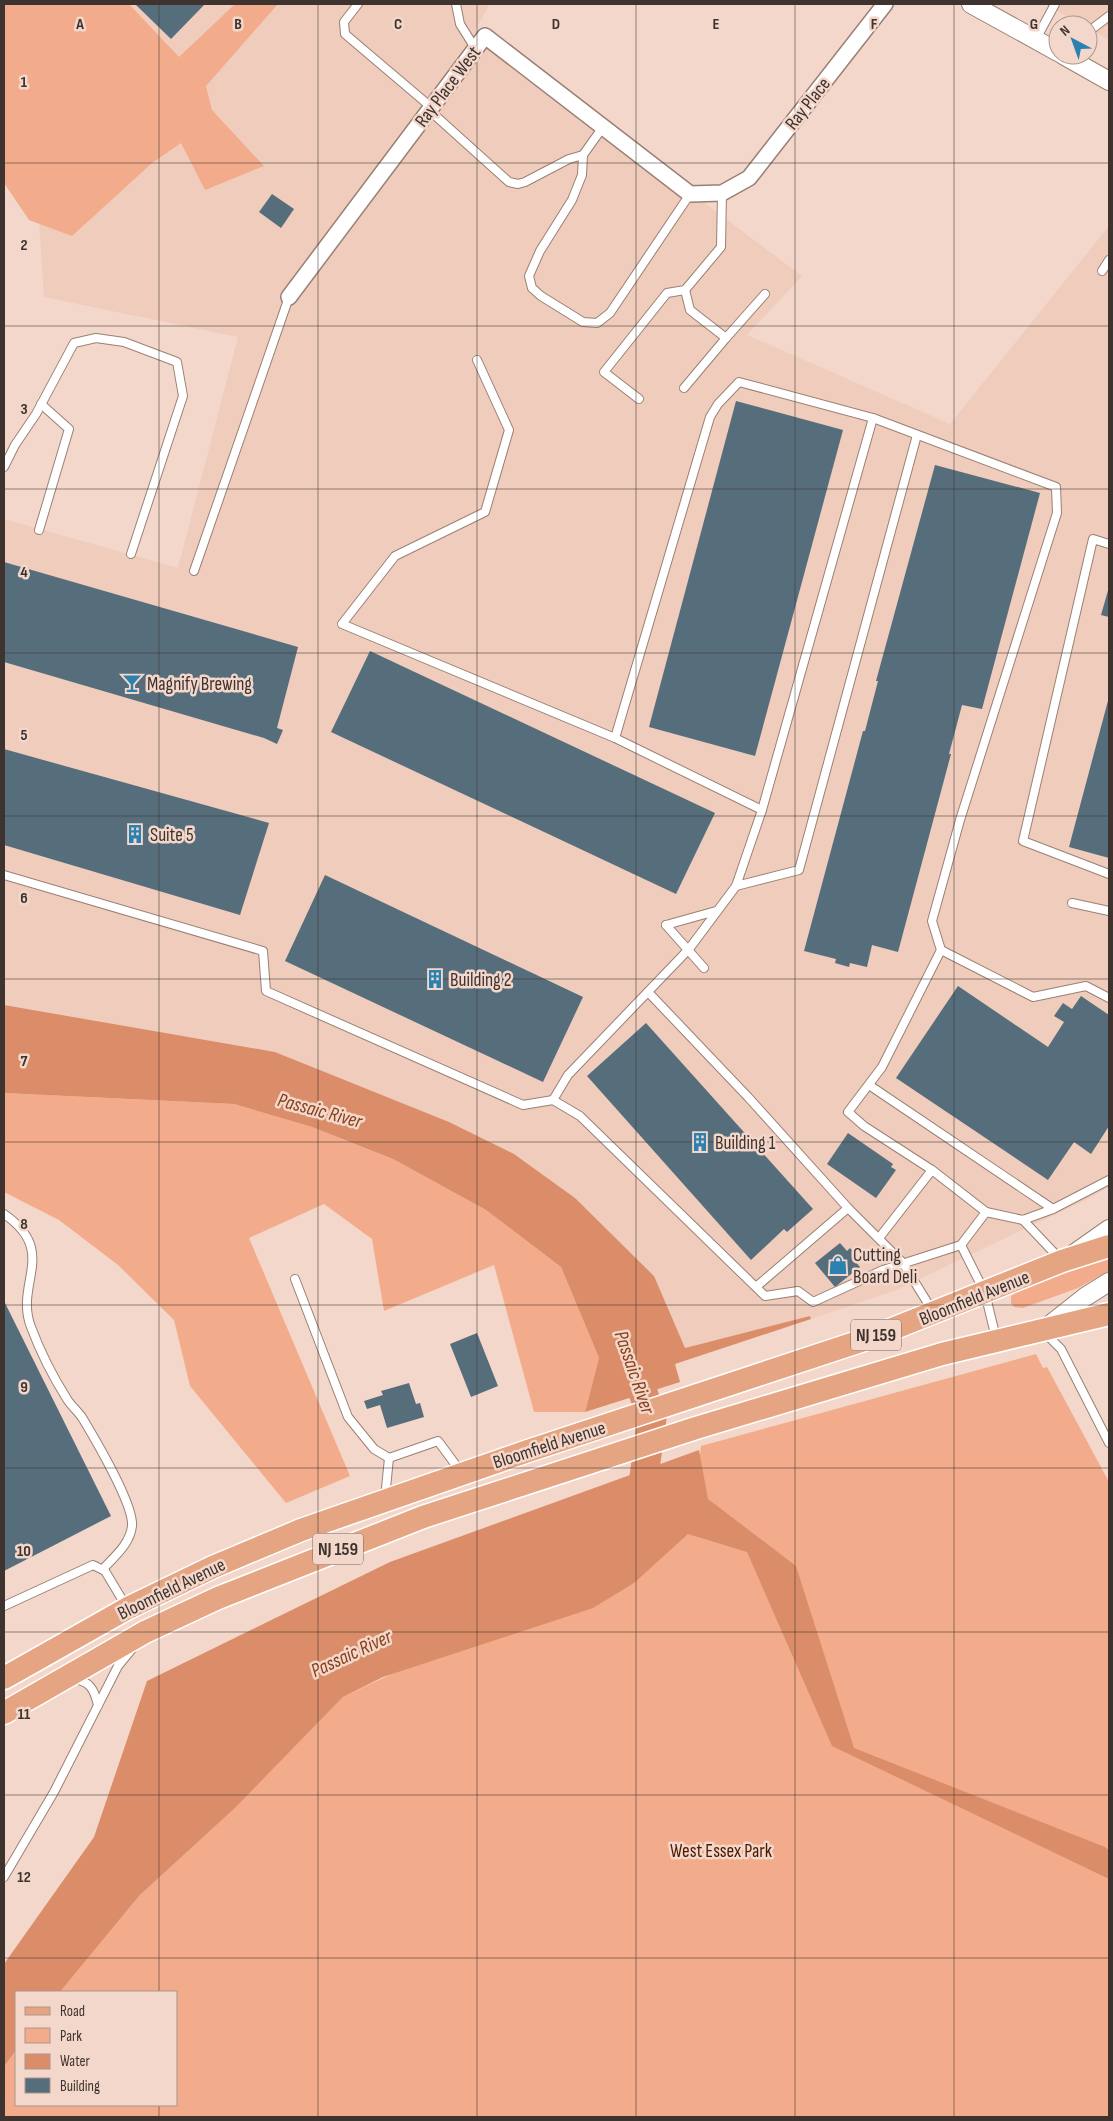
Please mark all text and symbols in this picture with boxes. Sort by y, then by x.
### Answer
text: A [75,15,84,34]
text: B [234,15,242,34]
text: C [394,15,402,34]
text: D [552,15,560,34]
text: E [713,15,720,34]
text: F [871,15,878,34]
text: G [1030,15,1038,34]
north arrow [1048,15,1098,65]
text: N [1056,22,1073,39]
street label: Ray Place West [410,42,486,132]
text: 1 [21,73,28,92]
street label: Ray Place [781,73,836,135]
text: 2 [20,236,28,255]
text: 3 [20,400,28,419]
text: 4 [20,563,28,582]
bar icon: Magnify Brewing [121,672,143,694]
place label: Magnify Brewing [147,673,252,696]
text: 5 [20,726,28,745]
building icon: Suite 5 [124,823,146,845]
place label: Suite 5 [150,824,194,847]
text: 6 [20,889,28,908]
building icon: Building 2 [424,968,446,990]
place label: Building 2 [450,969,511,992]
text: 7 [21,1052,28,1071]
water label: Passaic River [275,1088,366,1134]
building icon: Building 1 [689,1131,711,1153]
place label: Building 1 [715,1132,776,1155]
text: 8 [20,1215,28,1234]
place label: Cutting Board Deli [853,1244,917,1289]
shop icon: Cutting Board Deli [827,1254,849,1276]
street label: Bloomfield Avenue [916,1266,1033,1331]
road number: NJ 159 [851,1320,901,1350]
water label: Passaic River [609,1328,660,1418]
text: 9 [20,1378,28,1397]
street label: Bloomfield Avenue [490,1416,609,1474]
road number: NJ 159 [313,1534,363,1565]
text: 10 [17,1542,31,1561]
street label: Bloomfield Avenue [114,1553,229,1625]
water label: Passaic River [307,1624,397,1683]
text: 11 [18,1705,31,1724]
park label: West Essex Park [670,1840,773,1863]
text: 12 [17,1868,31,1887]
legend [15,1991,178,2106]
text: Road [60,2002,85,2021]
text: Park [60,2027,82,2046]
text: Water [60,2052,91,2071]
text: Building [60,2077,100,2096]

